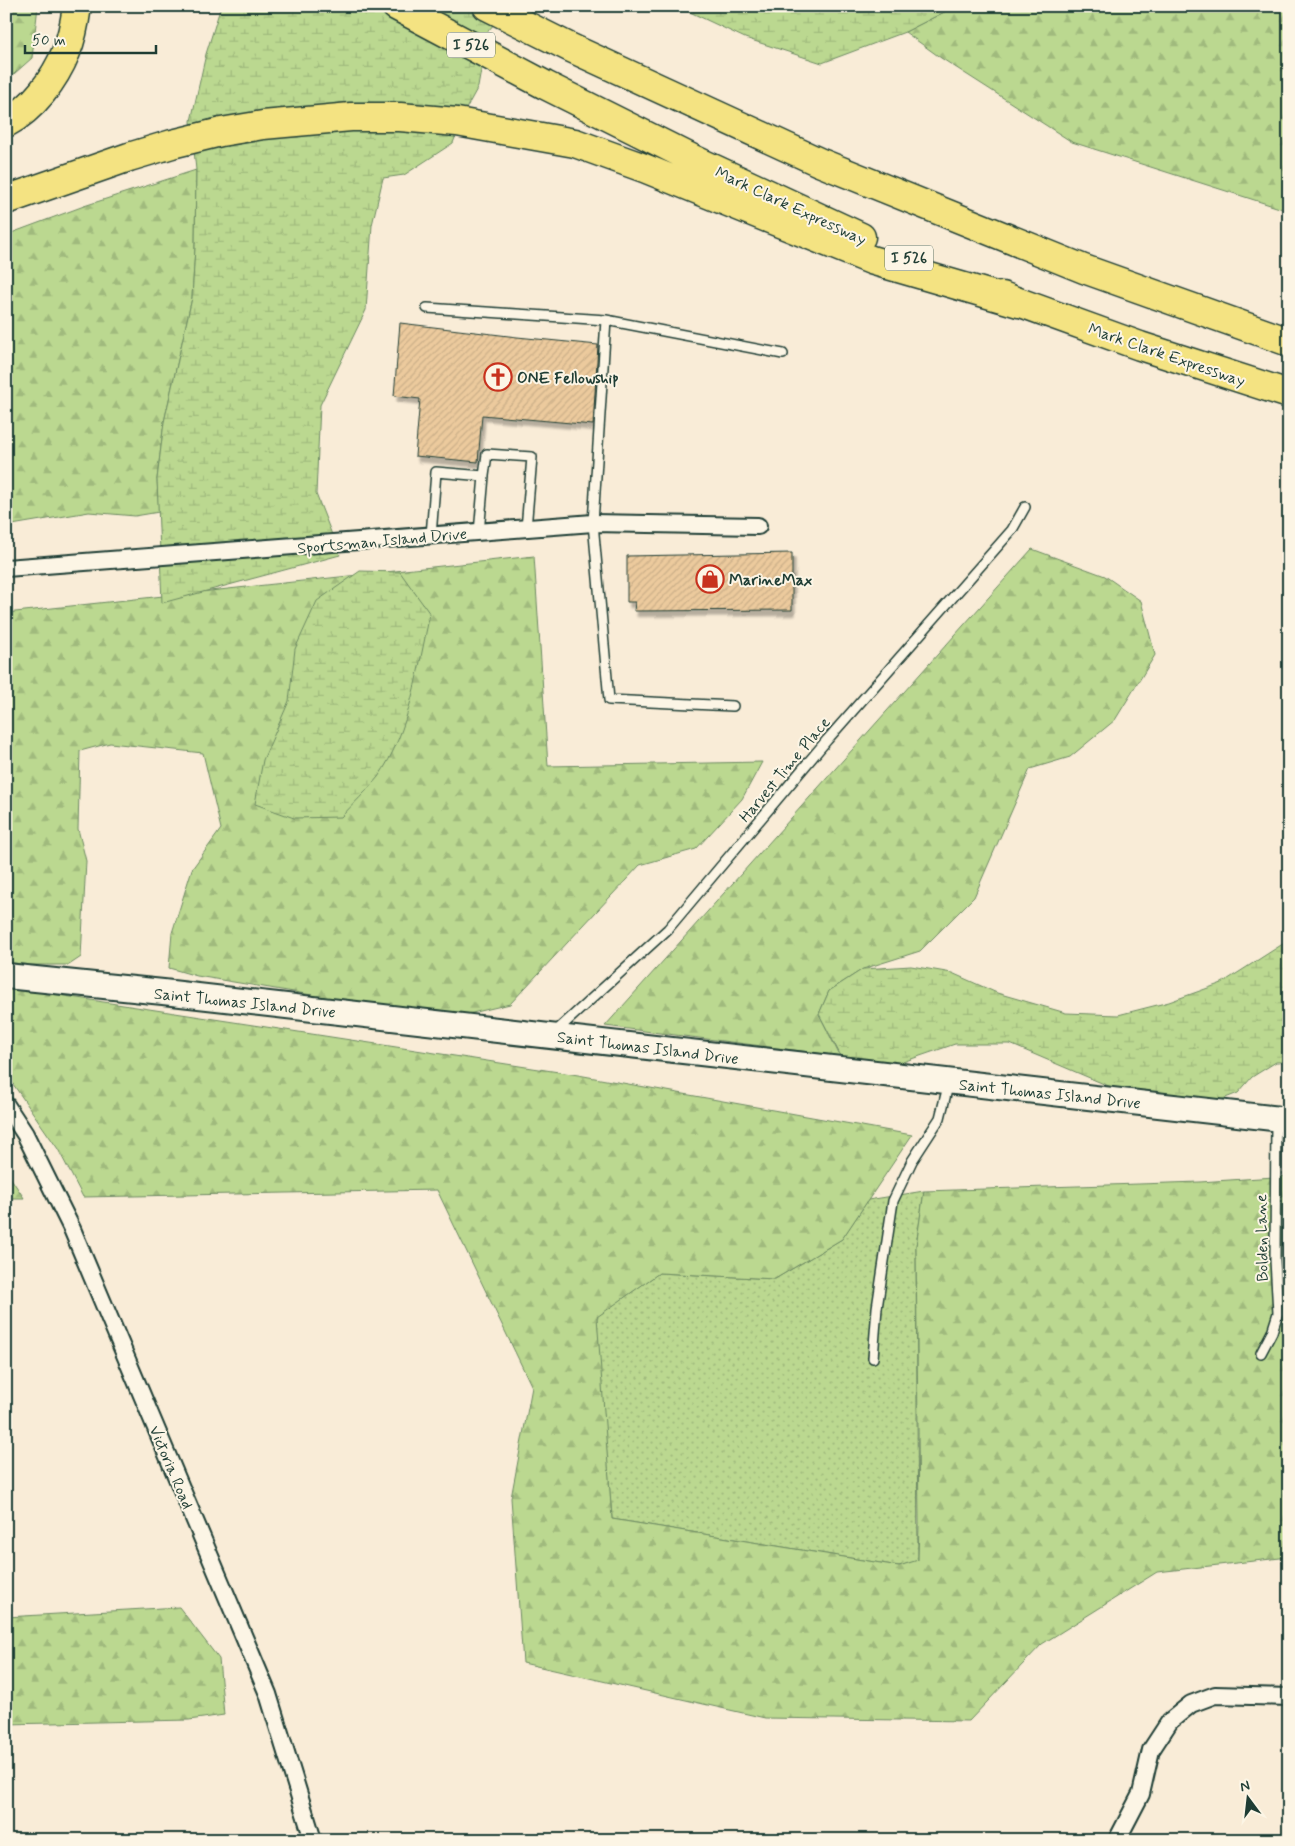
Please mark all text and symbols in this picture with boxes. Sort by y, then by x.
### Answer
scale bar [25,22,156,54]
text: 50 m [32,31,66,51]
road number: I 526 [447,32,495,58]
street label: Mark Clark Expressway [711,162,869,251]
road number: I 526 [885,246,933,270]
street label: Mark Clark Expressway [1085,319,1248,392]
church icon: ONE Fellowship [483,362,513,392]
place label: ONE Fellowship [517,368,619,389]
street label: Sportsman Island Drive [296,524,468,559]
shop icon: MarineMax [695,564,725,594]
place label: MarineMax [729,570,812,591]
street label: Harvest Time Place [735,713,836,827]
street label: Saint Thomas Island Drive [153,983,337,1023]
street label: Saint Thomas Island Drive [556,1027,740,1070]
street label: Saint Thomas Island Drive [958,1074,1142,1114]
street label: Bolden Lane [1251,1194,1274,1282]
street label: Victoria Road [144,1423,198,1513]
north arrow [1222,1774,1272,1824]
text: N [1238,1777,1252,1796]

